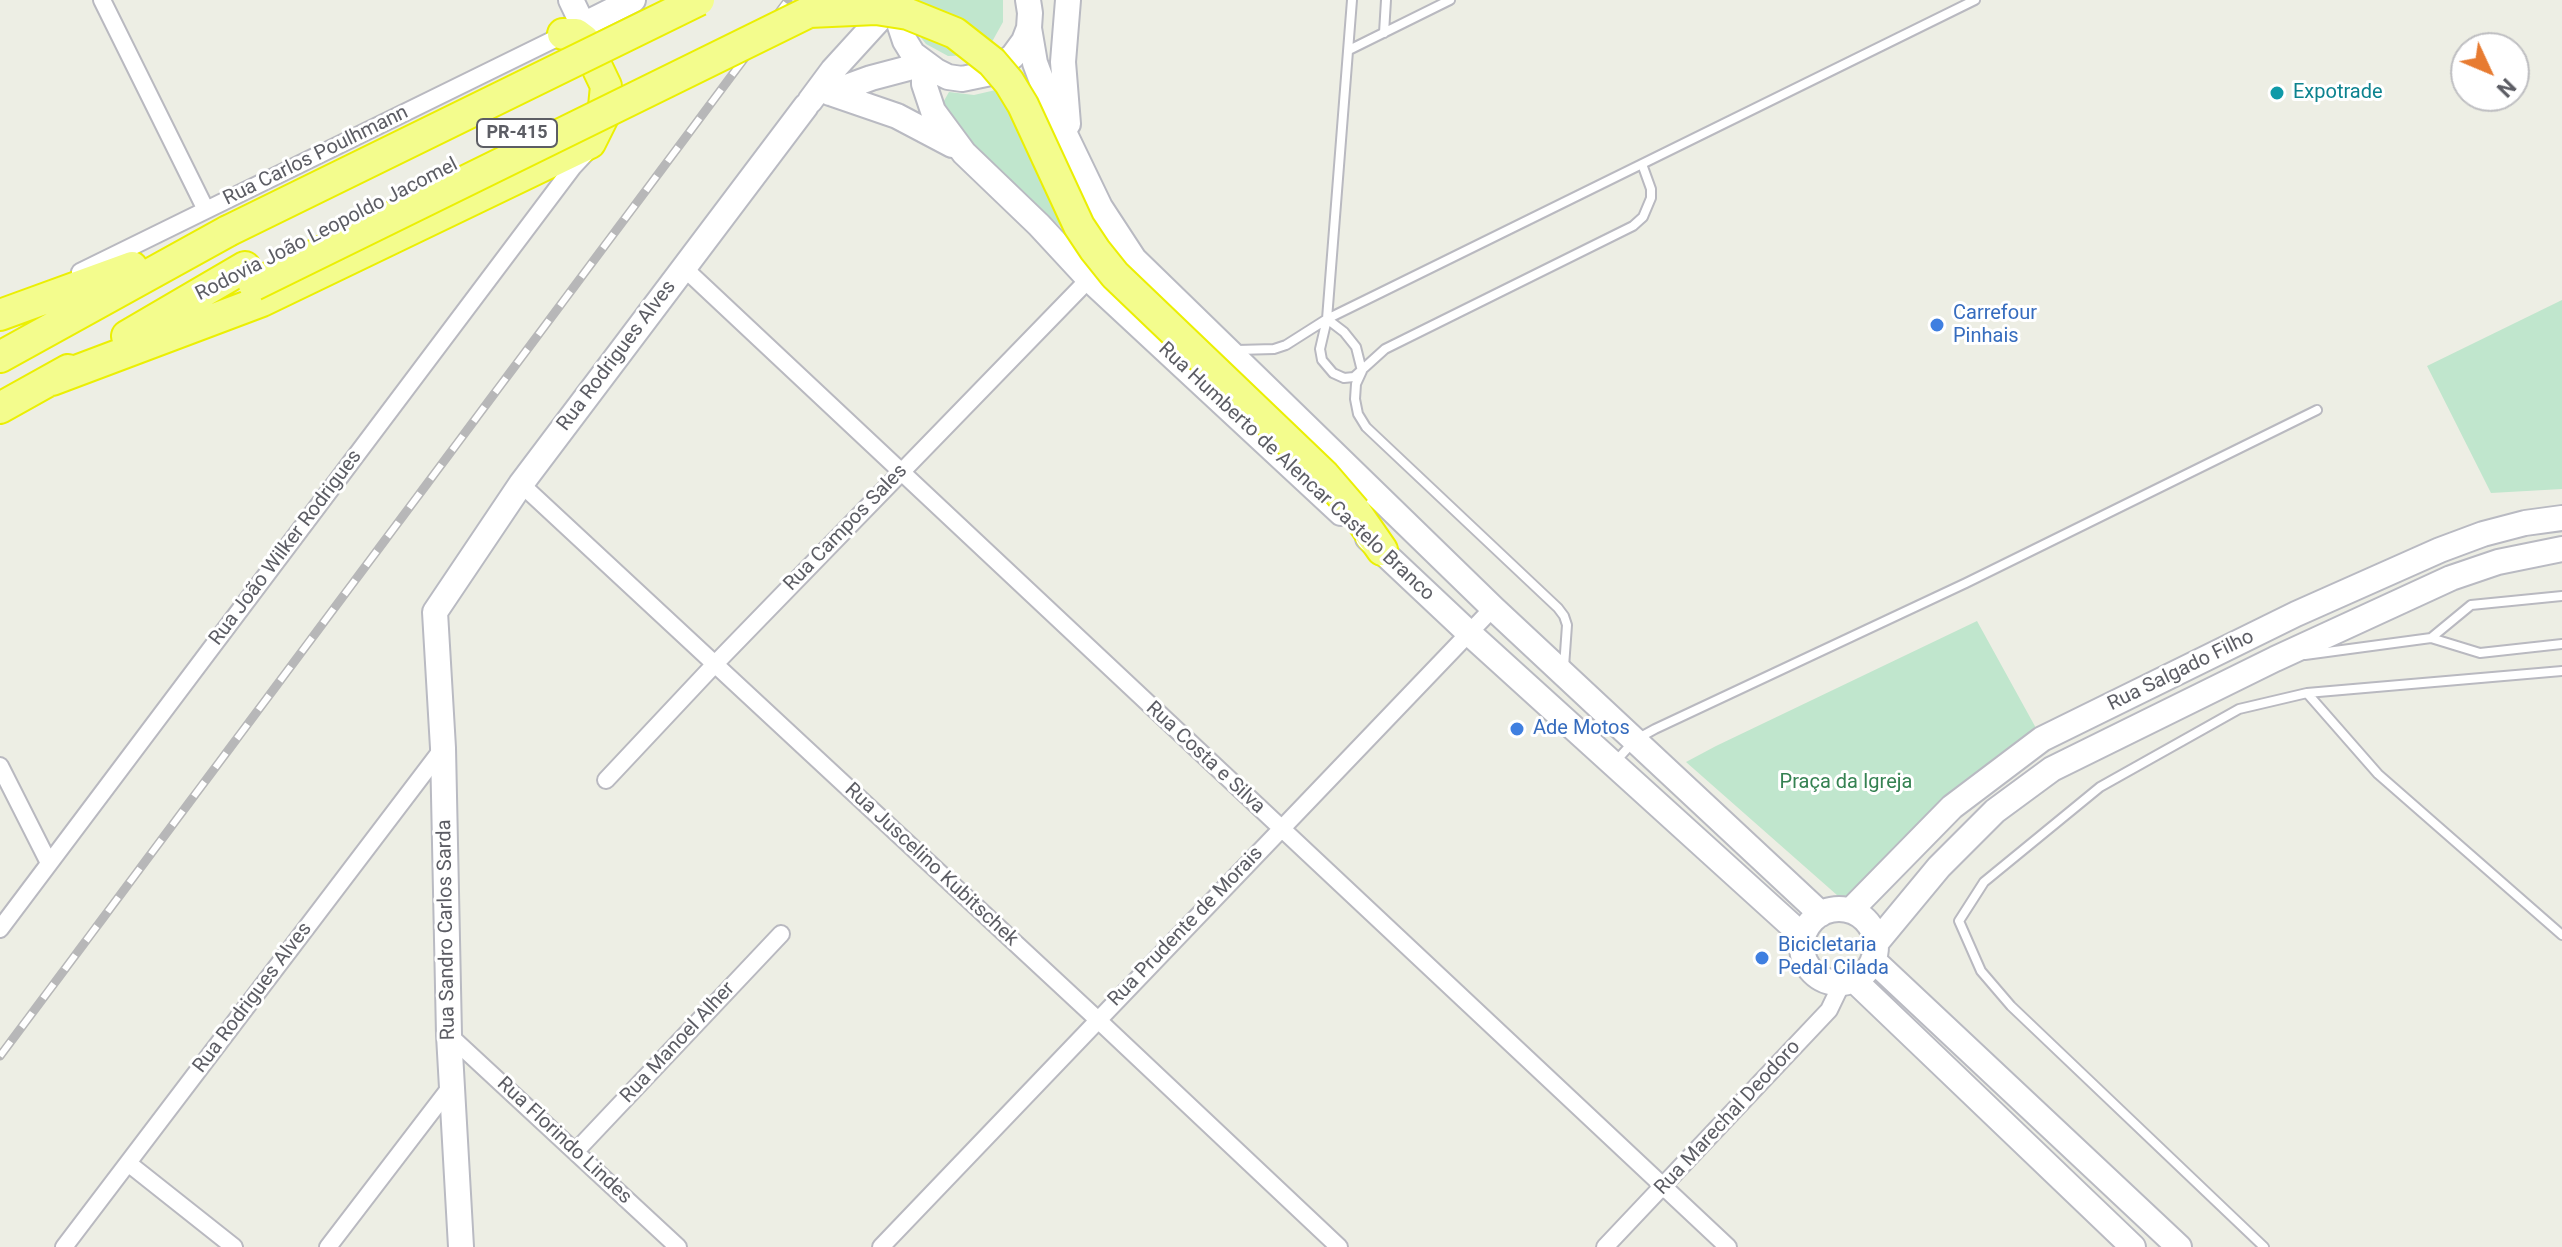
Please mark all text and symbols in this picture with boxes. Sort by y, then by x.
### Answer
north arrow [2450,32,2530,112]
text: N [2492,73,2521,102]
place label: Expotrade [2293,81,2383,105]
marker: Expotrade [2268,84,2286,102]
street label: Rua Carlos Poulhmann [220,101,412,211]
road number: PR-415 [477,119,557,147]
street label: Rodovia João Leopoldo Jacomel [192,153,462,307]
street label: Rua Rodrigues Alves [553,276,681,436]
place label: Carrefour Pinhais [1953,302,2037,349]
marker: Carrefour Pinhais [1928,316,1946,334]
street label: Rua Humberto de Alencar Castelo Branco [1153,338,1439,606]
street label: Rua João Wilker Rodrigues [205,446,367,650]
street label: Rua Campos Sales [779,460,913,596]
street label: Rua Salgado Filho [2104,625,2258,717]
street label: Rua Costa e Silva [1141,697,1269,819]
place label: Ade Motos [1533,717,1630,741]
marker: Ade Motos [1508,720,1526,738]
park label: Praça da Igreja [1780,771,1912,795]
street label: Rua Juscelino Kubitschek [839,778,1023,952]
street label: Rua Sandro Carlos Sarda [433,819,461,1041]
street label: Rua Prudente de Morais [1103,842,1269,1012]
street label: Rua Rodrigues Alves [189,918,317,1078]
place label: Bicicletaria Pedal Cilada [1778,934,1889,981]
marker: Bicicletaria Pedal Cilada [1753,949,1771,967]
street label: Rua Manoel Alher [616,978,740,1108]
street label: Rua Marechal Deodoro [1650,1036,1806,1200]
street label: Rua Florindo Lindes [492,1072,636,1210]

